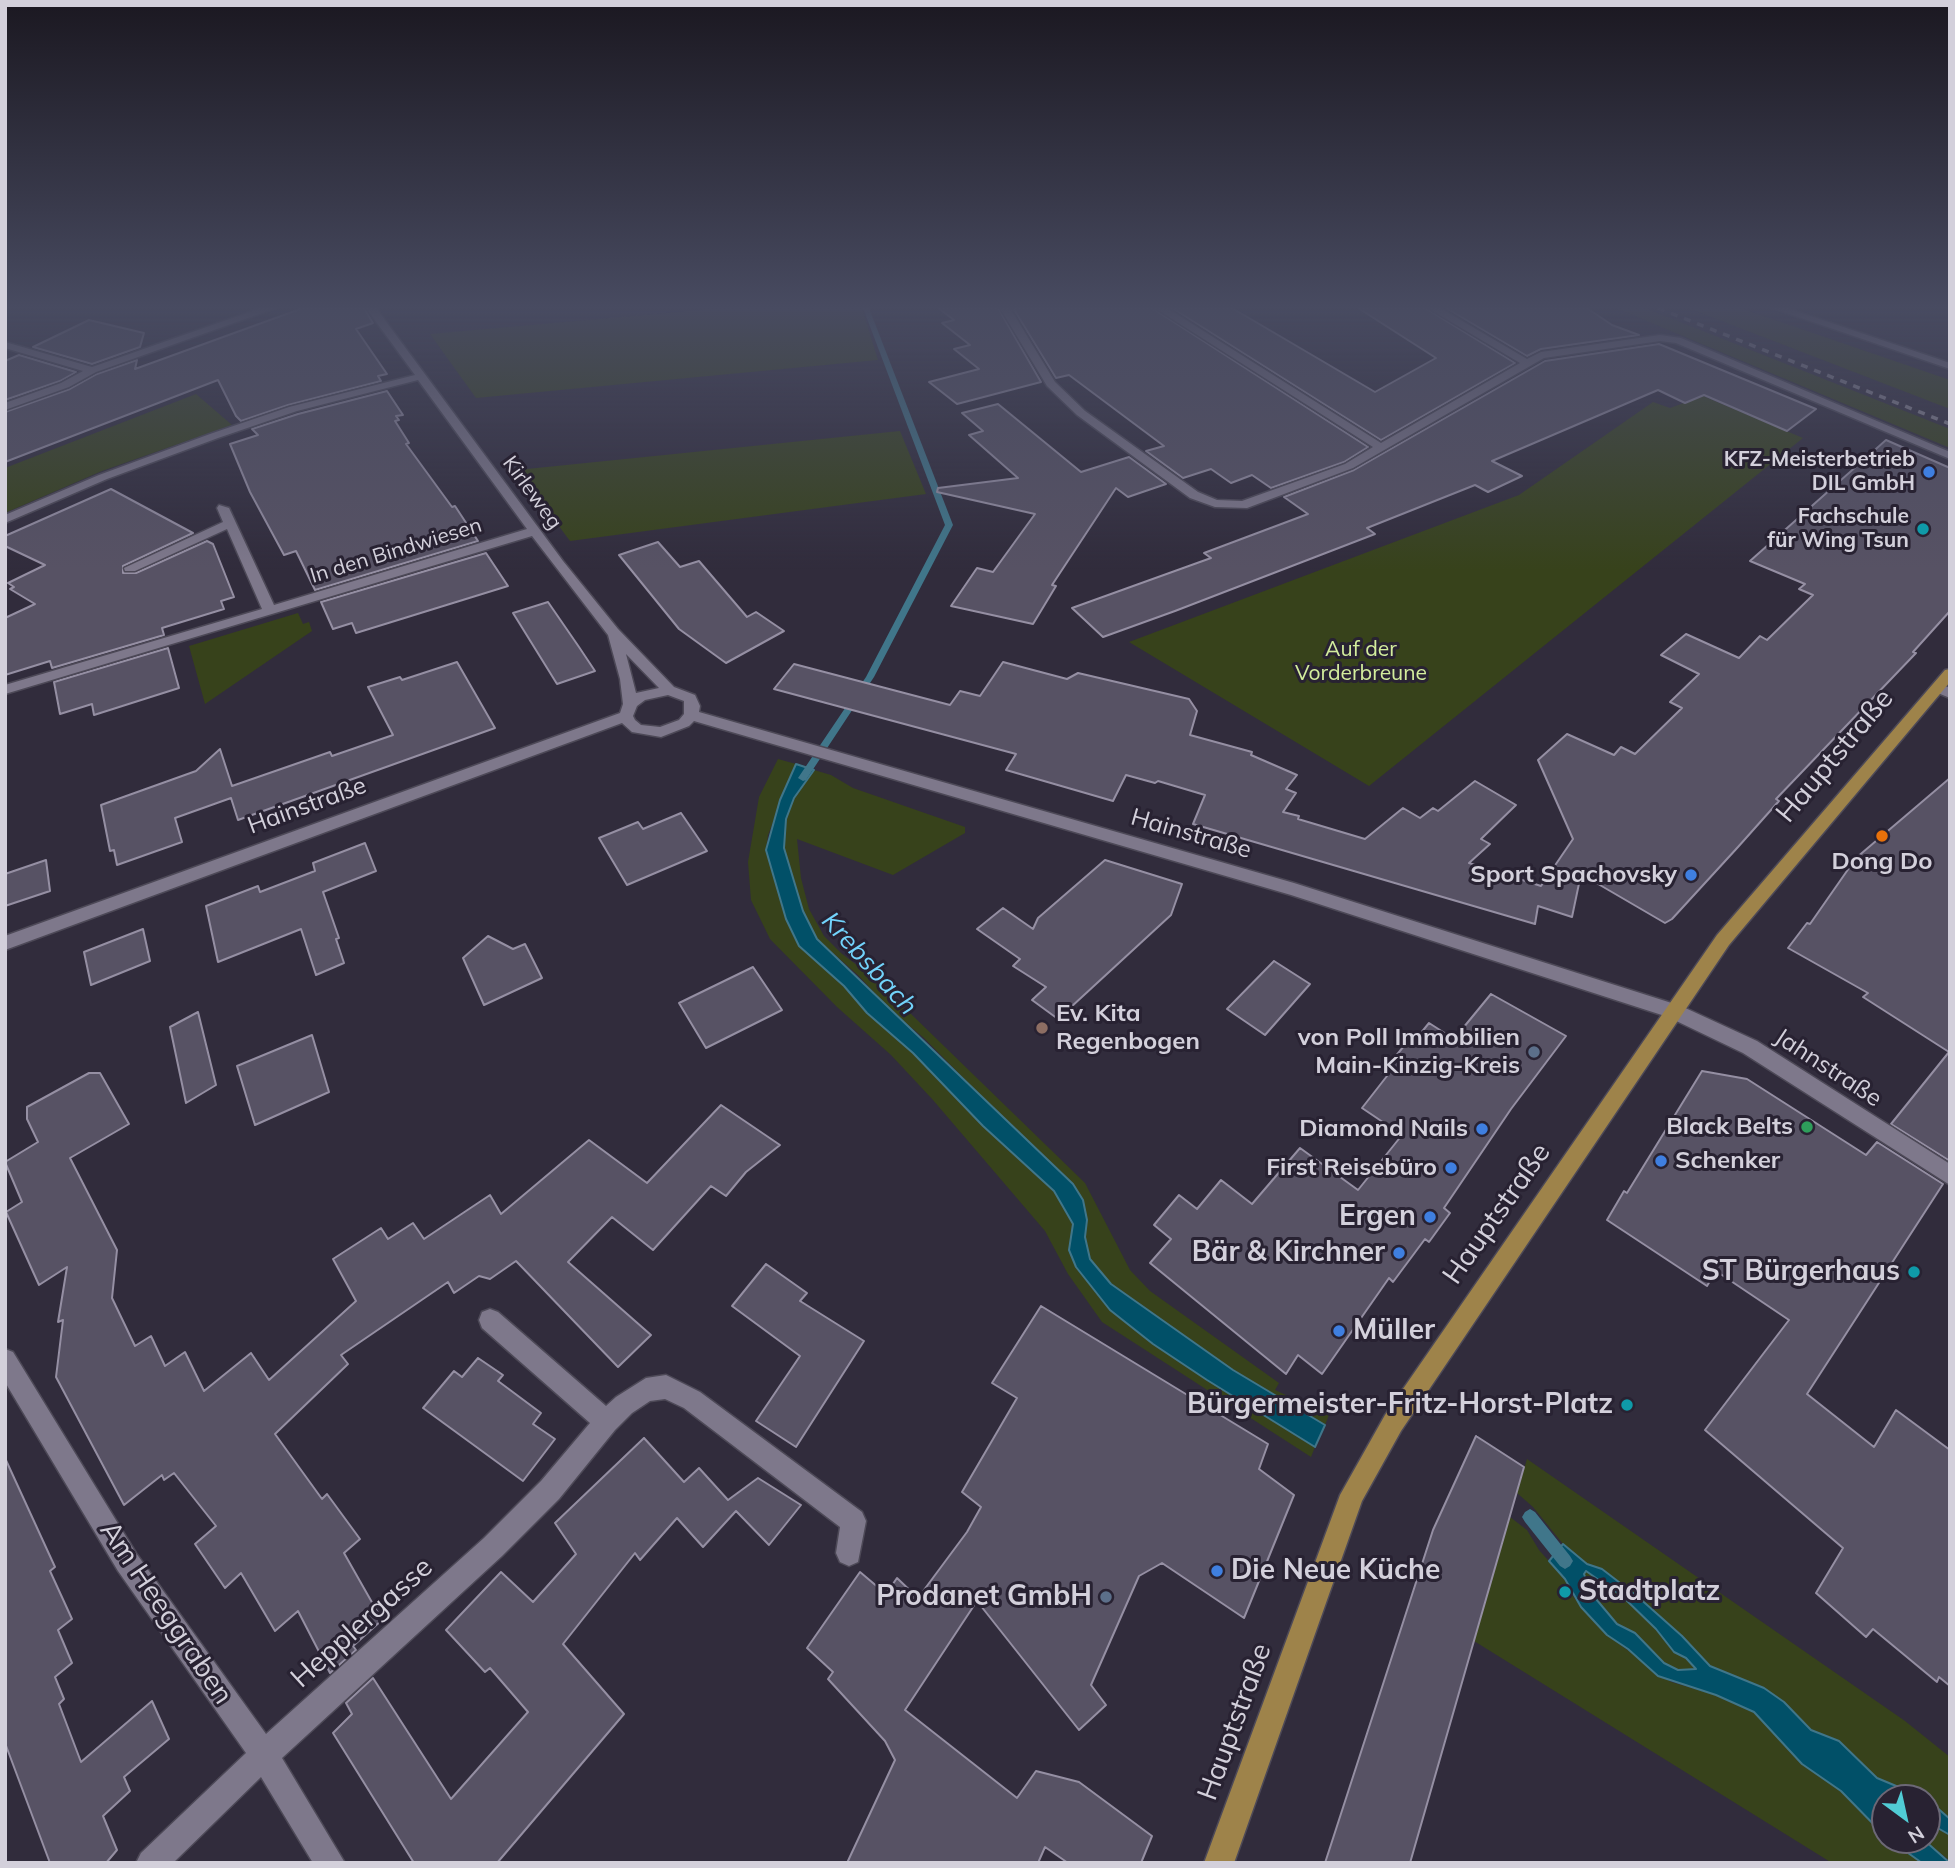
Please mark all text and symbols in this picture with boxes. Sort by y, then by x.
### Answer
place label: KFZ-Meisterbetrieb DIL GmbH [1724,447,1915,497]
street label: Kirleweg [497,451,567,535]
marker: KFZ-Meisterbetrieb DIL GmbH [1921,464,1937,480]
place label: Fachschule für Wing Tsun [1767,504,1909,554]
street label: In den Bindwiesen [307,513,485,589]
marker: Fachschule für Wing Tsun [1915,521,1931,537]
park label: Auf der Vorderbreune [1295,637,1427,687]
street label: Hauptstraße [1769,682,1901,830]
street label: Hainstraße [244,771,370,841]
street label: Hainstraße [1127,803,1255,865]
marker: Dong Do [1874,828,1890,844]
place label: Dong Do [1832,848,1932,876]
place label: Sport Spachovsky [1470,861,1677,889]
marker: Sport Spachovsky [1683,867,1699,883]
water label: Krebsbach [815,906,923,1022]
place label: Ev. Kita Regenbogen [1056,1000,1200,1056]
marker: Ev. Kita Regenbogen [1034,1020,1050,1036]
street label: Jahnstraße [1769,1023,1887,1113]
place label: von Poll Immobilien Main-Kinzig-Kreis [1298,1024,1520,1080]
marker: von Poll Immobilien Main-Kinzig-Kreis [1526,1044,1542,1060]
place label: Black Belts [1666,1113,1793,1141]
place label: Diamond Nails [1299,1115,1468,1143]
marker: Black Belts [1799,1119,1815,1135]
marker: Diamond Nails [1474,1121,1490,1137]
street label: Hauptstraße [1436,1137,1558,1291]
place label: Schenker [1675,1147,1780,1175]
marker: Schenker [1653,1153,1669,1169]
place label: First Reisebüro [1266,1154,1437,1182]
marker: First Reisebüro [1443,1160,1459,1176]
place label: Ergen [1339,1200,1416,1234]
marker: Ergen [1422,1209,1438,1225]
place label: Bär & Kirchner [1192,1236,1385,1270]
marker: Bär & Kirchner [1391,1245,1407,1261]
place label: ST Bürgerhaus [1702,1255,1900,1289]
marker: ST Bürgerhaus [1906,1264,1922,1280]
place label: Müller [1353,1314,1435,1348]
marker: Müller [1331,1323,1347,1339]
place label: Bürgermeister-Fritz-Horst-Platz [1187,1388,1613,1422]
marker: Bürgermeister-Fritz-Horst-Platz [1619,1397,1635,1413]
street label: Am Heeggraben [92,1515,240,1711]
street label: Hepplergasse [284,1551,440,1695]
place label: Die Neue Küche [1231,1554,1440,1588]
marker: Die Neue Küche [1209,1563,1225,1579]
place label: Stadtplatz [1579,1575,1720,1609]
place label: Prodanet GmbH [876,1580,1092,1614]
marker: Stadtplatz [1557,1584,1573,1600]
marker: Prodanet GmbH [1098,1589,1114,1605]
street label: Hauptstraße [1191,1639,1279,1805]
north arrow [1871,1784,1941,1854]
text: N [1904,1821,1929,1849]

